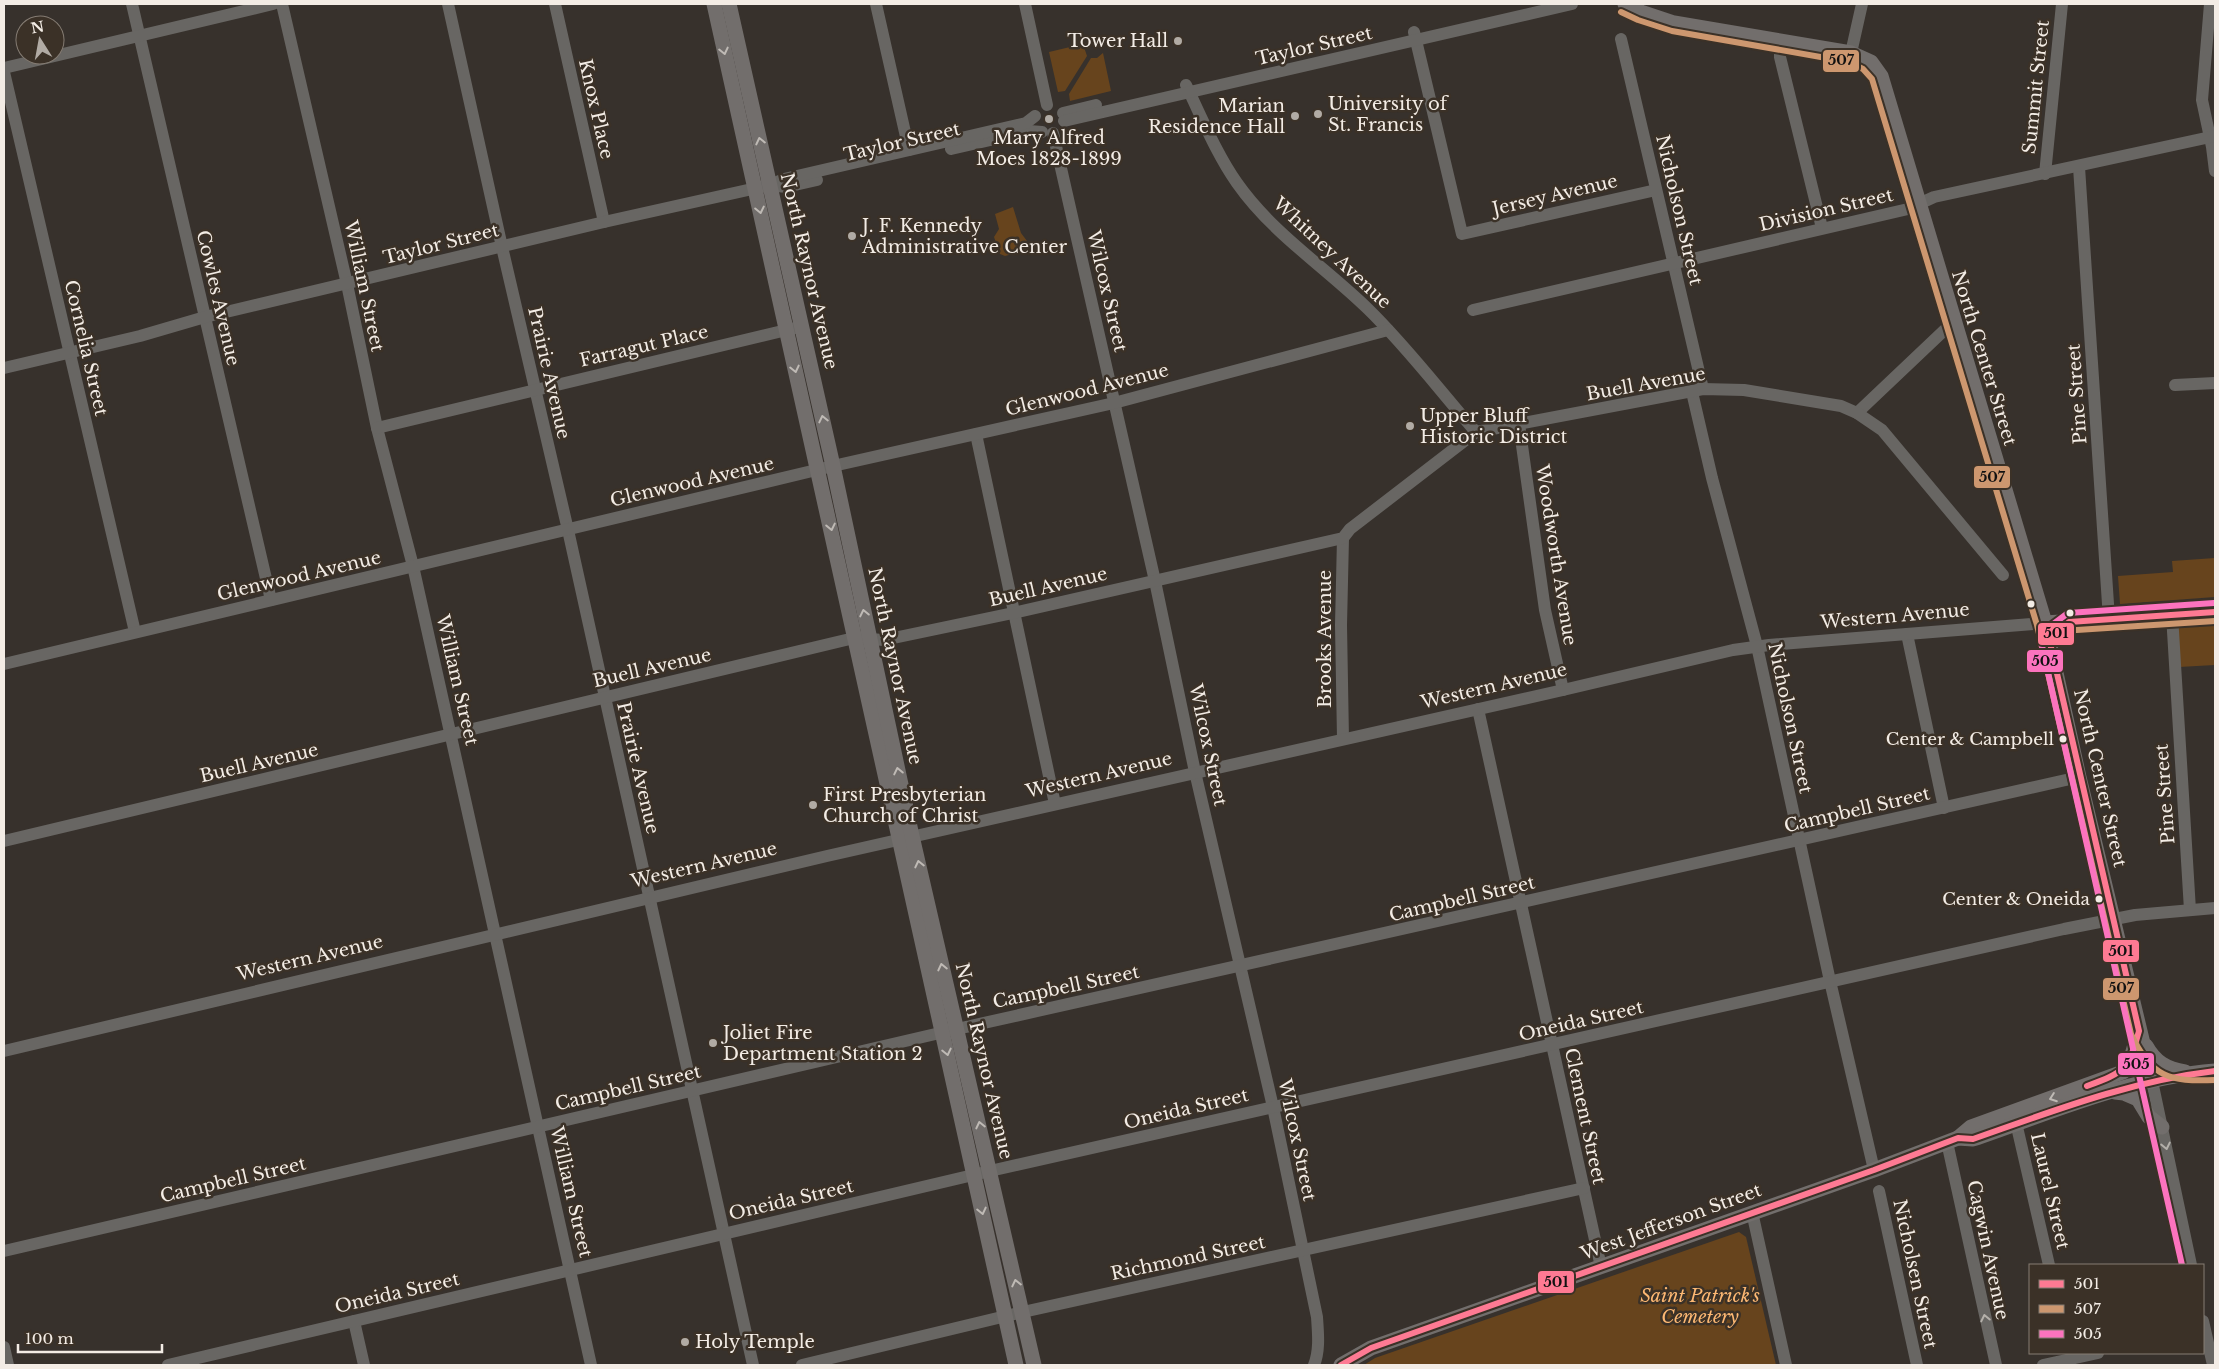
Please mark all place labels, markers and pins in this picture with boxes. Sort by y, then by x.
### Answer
place label: Tower Hall [1067,30,1168,52]
marker: Tower Hall [1172,35,1184,47]
place label: University of St. Francis [1328,93,1450,136]
place label: Marian Residence Hall [1148,95,1285,138]
marker: University of St. Francis [1312,108,1324,120]
marker: Marian Residence Hall [1289,110,1301,122]
marker: Mary Alfred Moes 1828-1899 [1043,113,1055,125]
place label: Mary Alfred Moes 1828-1899 [976,127,1122,170]
place label: J. F. Kennedy Administrative Center [860,215,1067,258]
marker: J. F. Kennedy Administrative Center [846,230,858,242]
place label: Upper Bluff Historic District [1420,405,1567,448]
marker: Upper Bluff Historic District [1404,420,1416,432]
unlabelled marker [2026,599,2036,609]
unlabelled marker [2065,608,2075,618]
place label: Center & Campbell [1886,729,2054,750]
marker: Center & Campbell [2058,734,2068,744]
place label: First Presbyterian Church of Christ [823,784,986,827]
marker: First Presbyterian Church of Christ [807,799,819,811]
place label: Center & Oneida [1942,889,2091,910]
marker: Center & Oneida [2094,894,2104,904]
place label: Joliet Fire Department Station 2 [721,1022,922,1065]
marker: Joliet Fire Department Station 2 [707,1037,719,1049]
place label: Holy Temple [695,1331,815,1353]
marker: Holy Temple [679,1336,691,1348]

